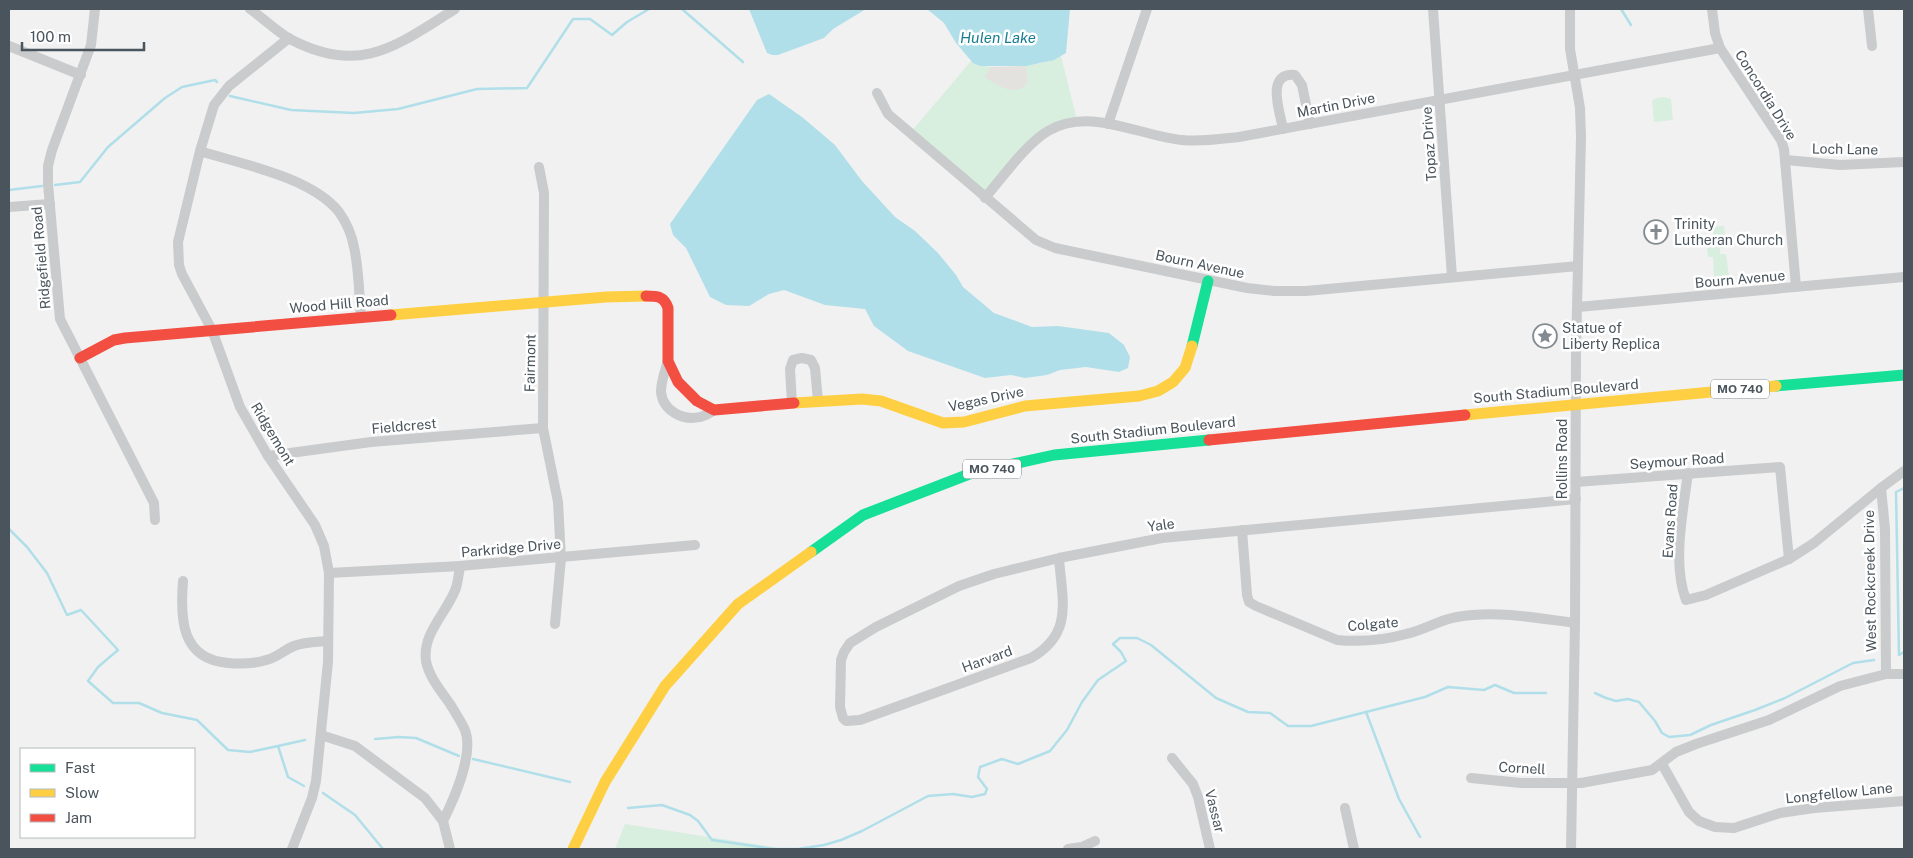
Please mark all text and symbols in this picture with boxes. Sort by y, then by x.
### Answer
scale bar [22,20,145,52]
text: 100 m [30,28,71,45]
water label: Hulen Lake [960,29,1036,46]
street label: Concordia Drive [1732,47,1800,143]
street label: Martin Drive [1296,90,1377,120]
street label: Topaz Drive [1418,106,1440,182]
street label: Loch Lane [1812,140,1878,158]
street label: Ridgefield Road [29,206,53,310]
place label: Trinity Lutheran Church [1674,216,1783,248]
church icon: Trinity Lutheran Church [1643,219,1669,245]
street label: Bourn Avenue [1154,247,1246,281]
street label: Bourn Avenue [1694,267,1786,291]
street label: Wood Hill Road [289,292,389,316]
place label: Statue of Liberty Replica [1562,320,1660,352]
place icon: Statue of Liberty Replica [1532,323,1558,349]
street label: Fairmont [521,334,539,392]
street label: South Stadium Boulevard [1473,376,1639,406]
road number: MO 740 [1711,379,1769,398]
street label: Vegas Drive [947,383,1025,415]
street label: Ridgemont [248,400,298,468]
street label: South Stadium Boulevard [1070,413,1236,447]
street label: Fieldcrest [371,415,437,437]
street label: Rollins Road [1554,419,1570,499]
street label: Seymour Road [1629,450,1725,472]
road number: MO 740 [963,459,1021,478]
street label: Evans Road [1659,483,1681,559]
street label: West Rockcreek Drive [1861,510,1879,652]
street label: Yale [1146,515,1176,535]
street label: Parkridge Drive [460,536,562,560]
street label: Colgate [1347,614,1399,634]
street label: Harvard [960,643,1014,675]
legend [20,748,195,838]
text: Fast [65,759,95,776]
street label: Cornell [1498,759,1546,777]
street label: Longfellow Lane [1785,779,1893,807]
text: Slow [65,784,100,801]
street label: Vassar [1202,788,1228,834]
text: Jam [65,809,92,826]

